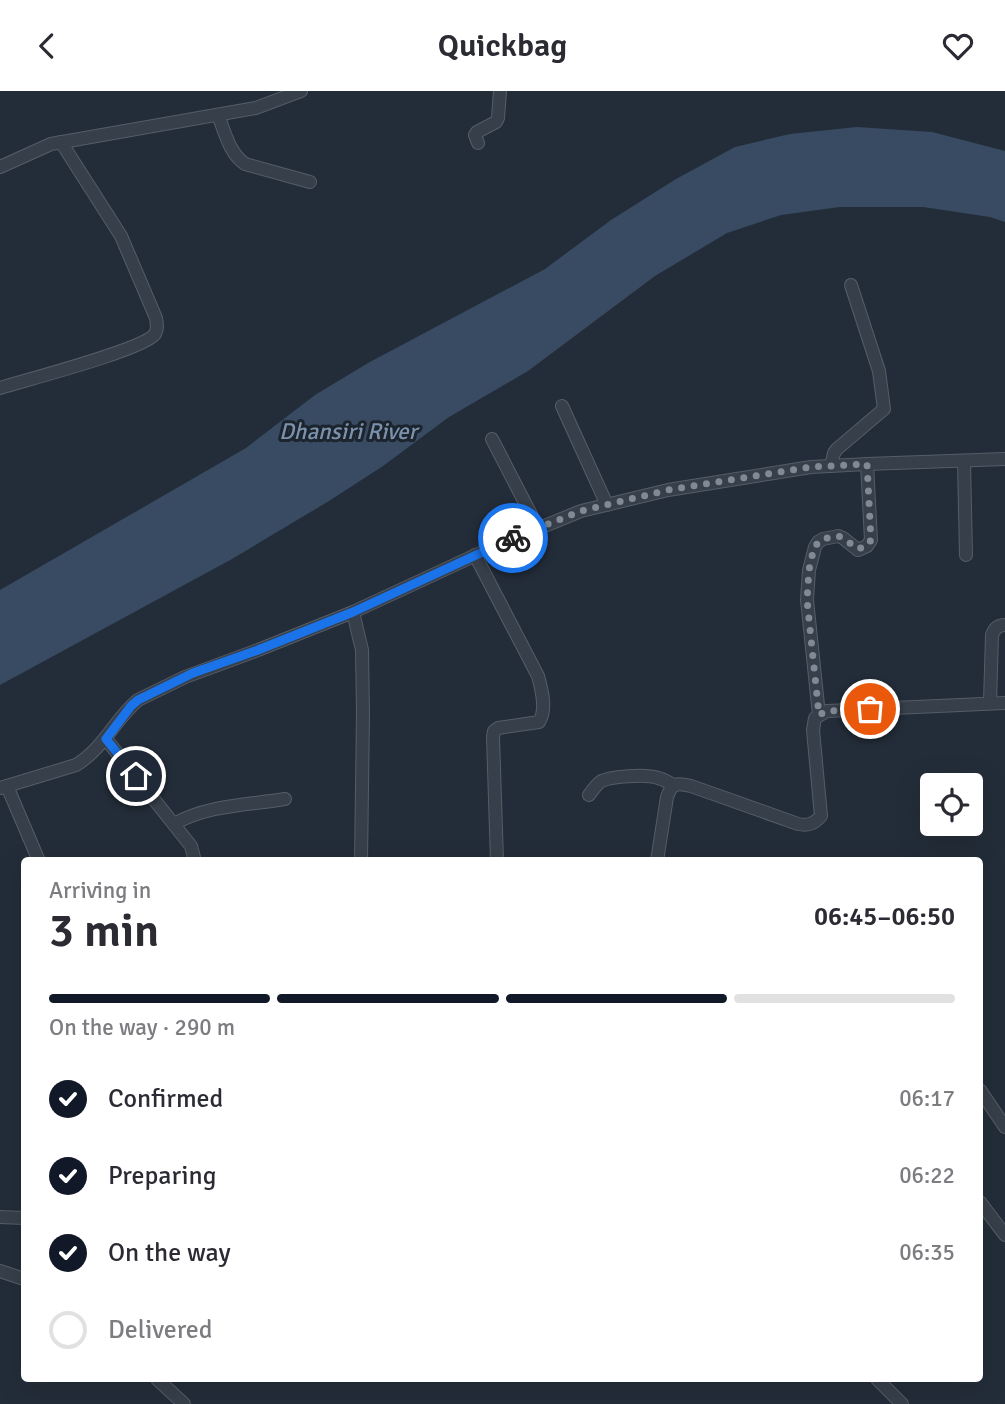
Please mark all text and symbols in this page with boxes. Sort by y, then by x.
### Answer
text: Quickbag [438,26,567,65]
icon: back [28,27,66,65]
icon: heart [939,27,977,65]
water label: Dhansiri River [279,417,421,446]
courier [478,503,548,573]
icon: bike [494,519,532,557]
pin [840,679,900,739]
icon: bag [851,690,889,728]
pin [106,746,166,806]
icon: home [117,757,155,795]
map controls [920,773,983,836]
button: locate [920,773,983,836]
text: Arriving in [49,876,151,905]
text: 06:45–06:50 [814,901,955,933]
text: 3 min [49,903,159,959]
text: On the way · 290 m [49,1013,235,1042]
icon: check [49,1080,87,1118]
text: Confirmed [108,1083,223,1115]
text: 06:17 [899,1084,955,1113]
icon: check [49,1157,87,1195]
text: Preparing [108,1160,216,1192]
text: 06:22 [899,1161,955,1190]
icon: check [49,1234,87,1272]
text: On the way [108,1237,231,1269]
text: 06:35 [899,1238,955,1267]
text: Delivered [108,1314,213,1346]

